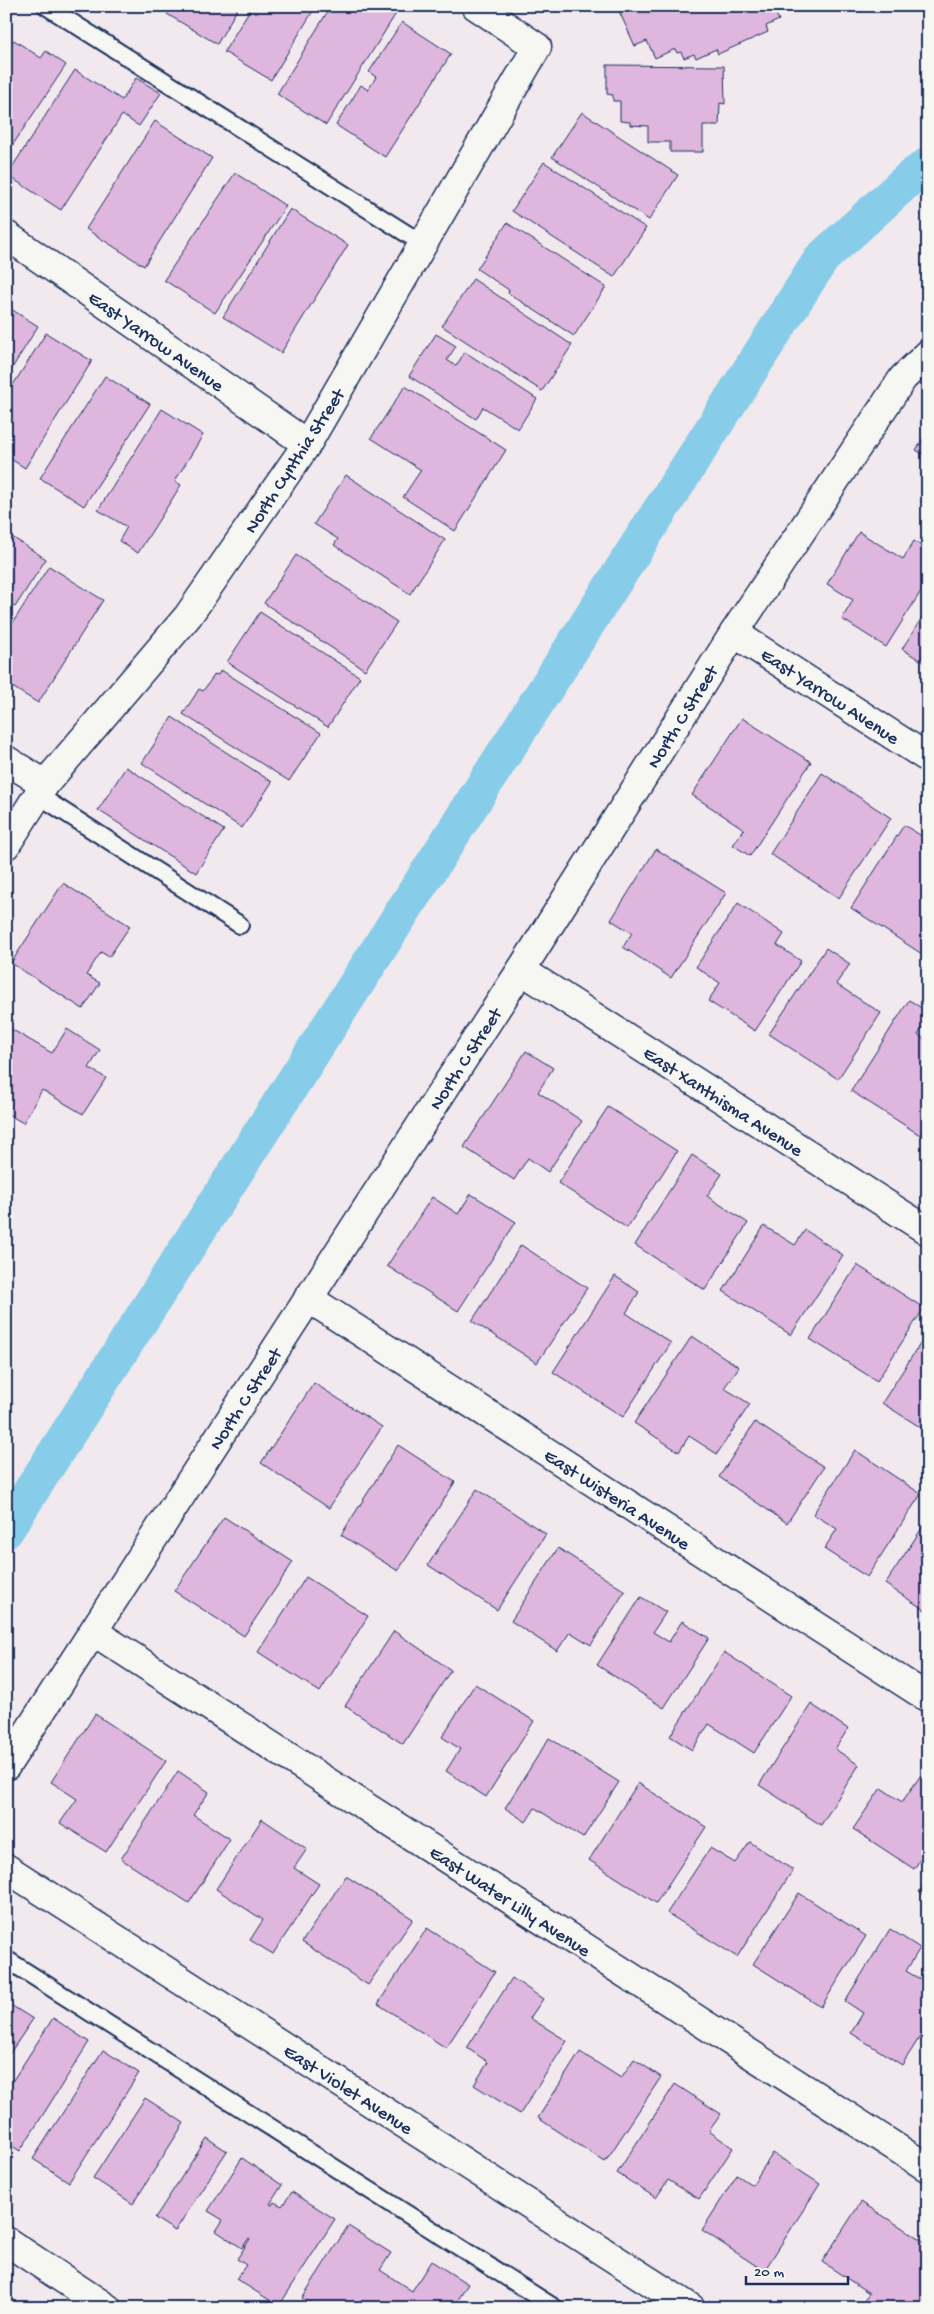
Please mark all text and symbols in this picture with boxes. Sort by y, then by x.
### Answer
street label: East Yarrow Avenue [83,287,228,398]
street label: North Cynthia Street [241,383,353,539]
street label: East Yarrow Avenue [755,645,903,751]
street label: North C Street [643,660,726,774]
street label: North C Street [425,1003,510,1115]
street label: East Xanthisma Avenue [638,1043,807,1163]
street label: North C Street [205,1343,290,1455]
street label: East Wisteria Avenue [539,1445,694,1557]
street label: East Water Lilly Avenue [424,1842,594,1964]
street label: East Violet Avenue [278,2041,416,2141]
scale bar [746,2254,849,2286]
text: 20 m [754,2264,784,2282]

